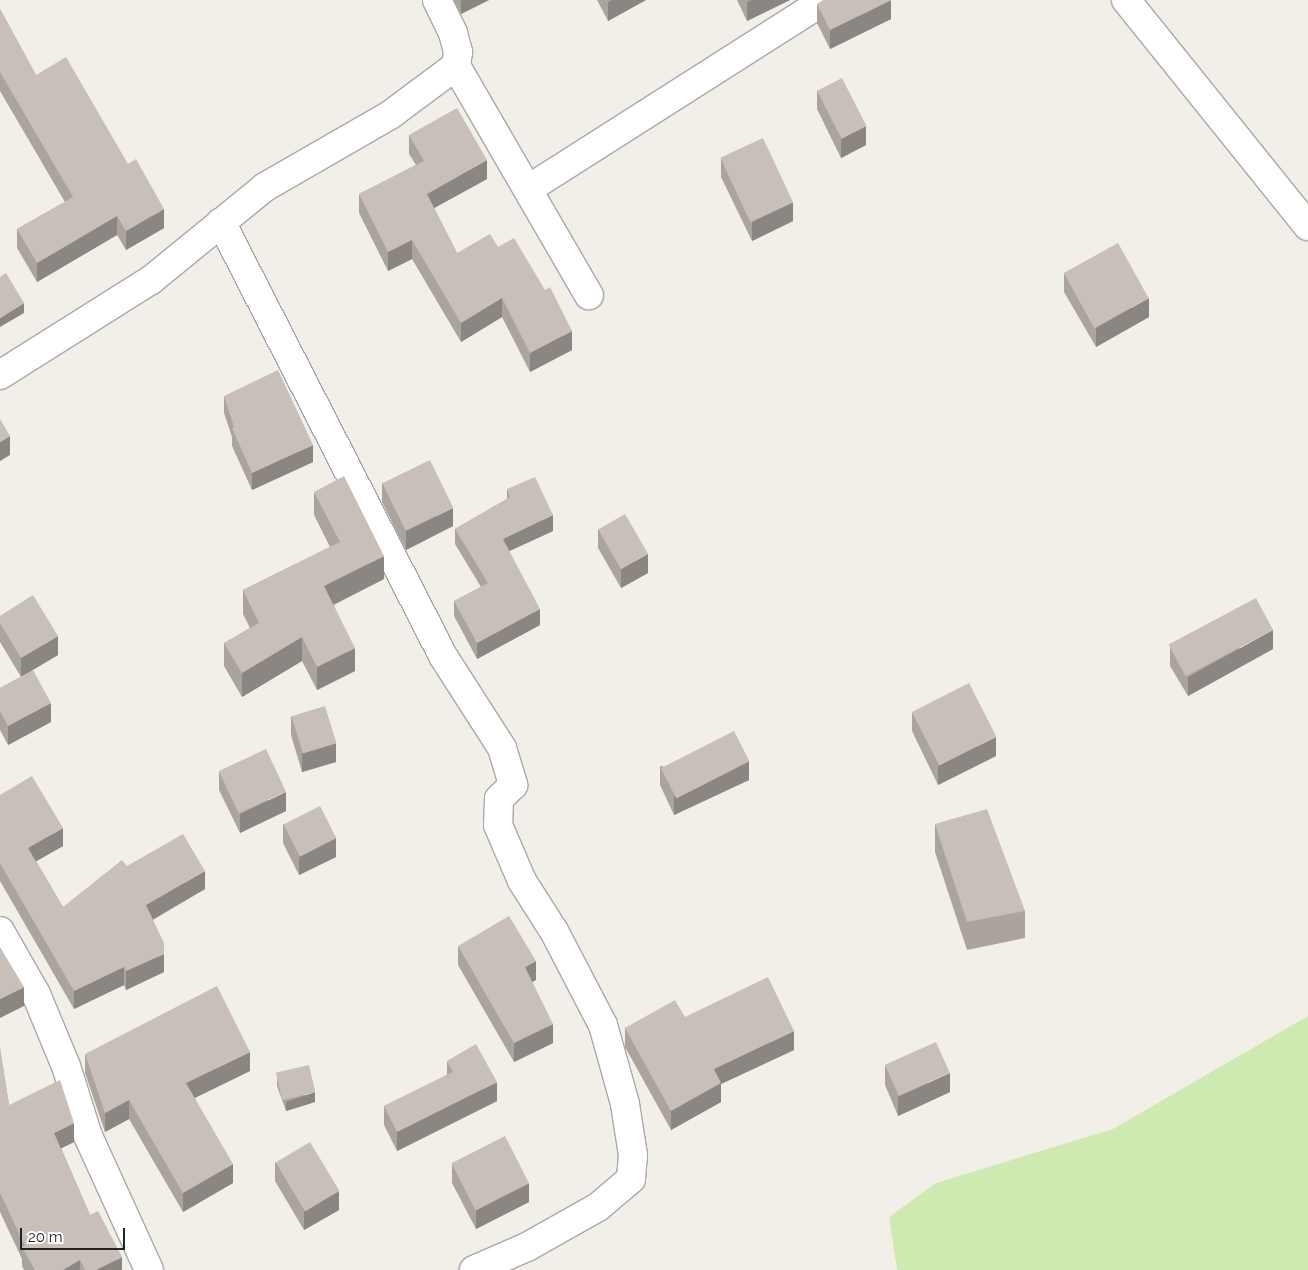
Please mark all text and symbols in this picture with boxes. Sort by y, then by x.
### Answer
scale bar [22,1218,128,1250]
text: 20 m [28,1228,63,1246]

